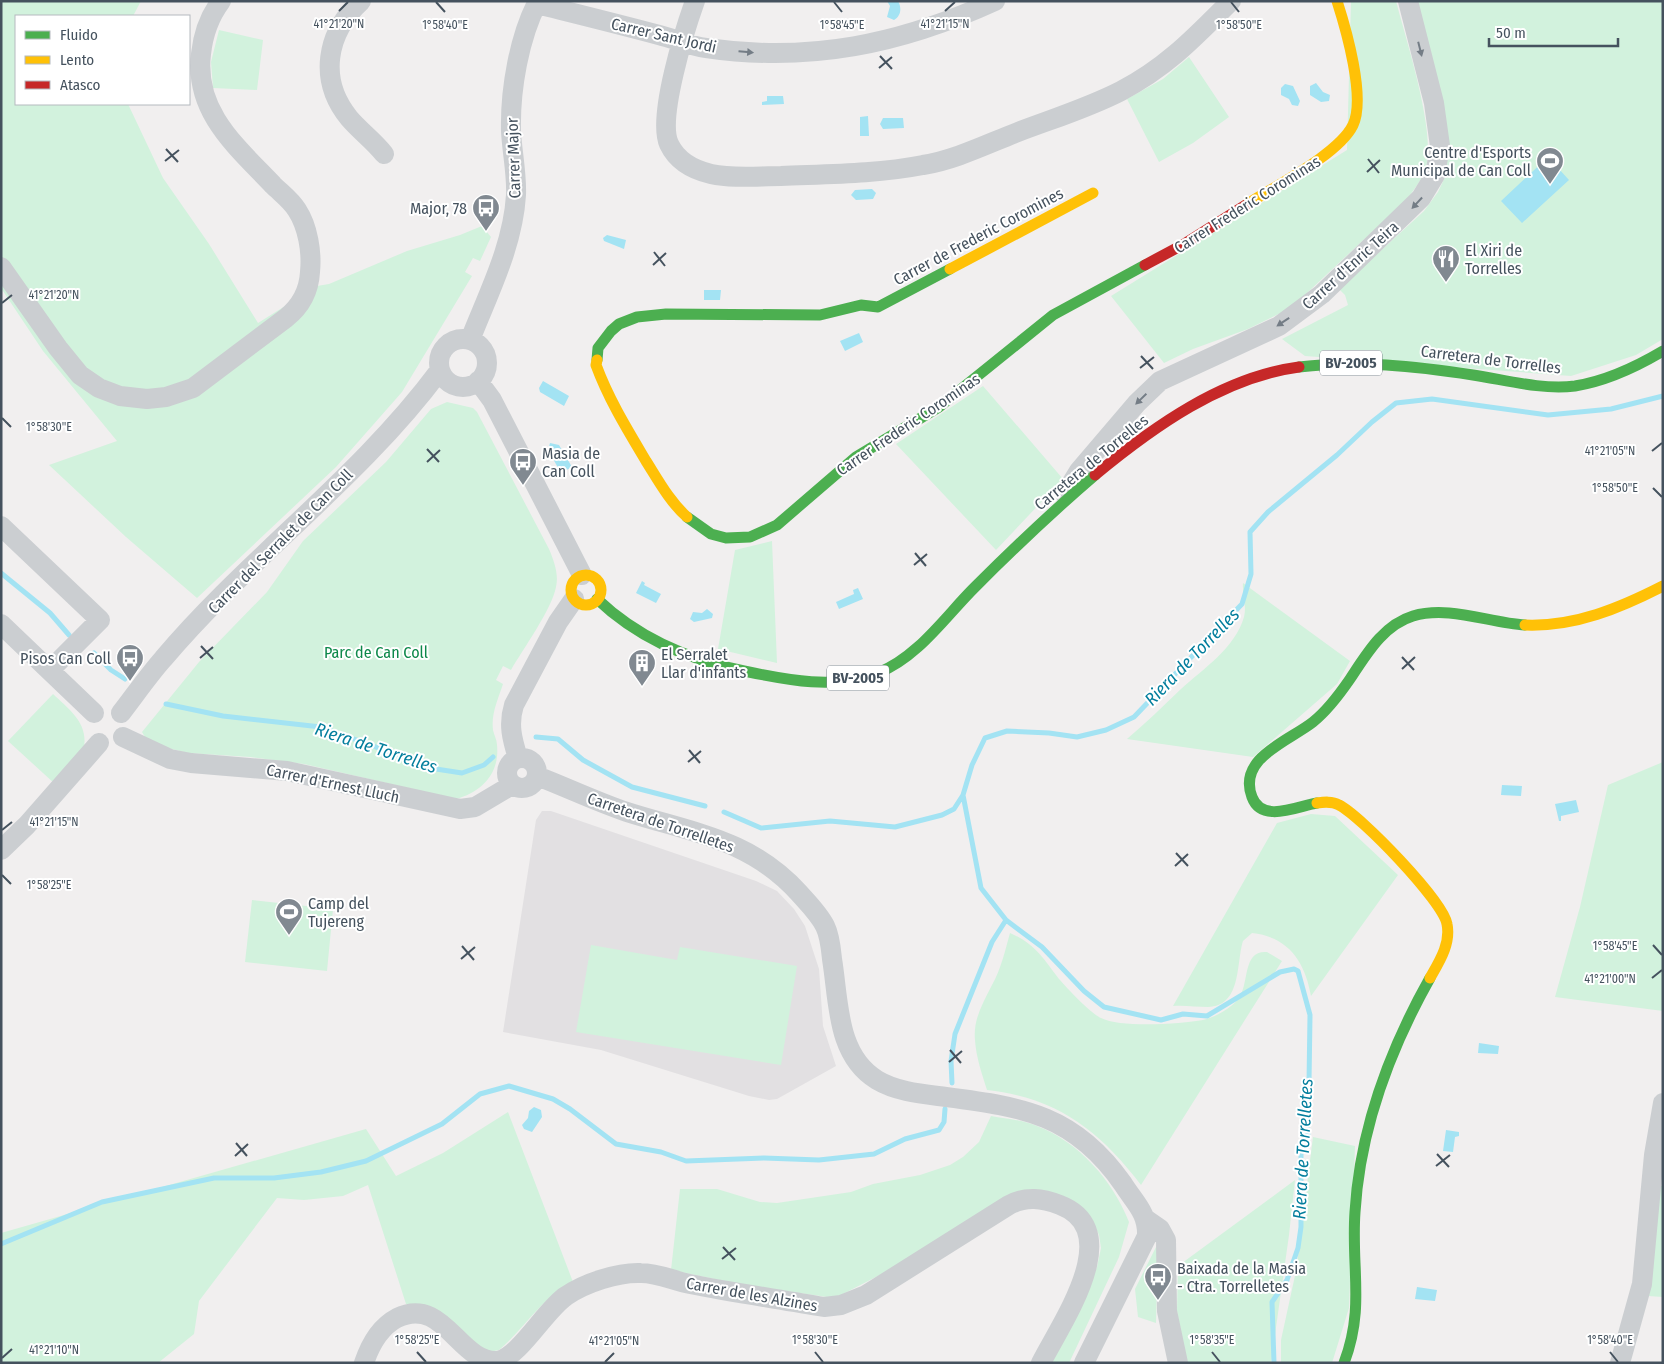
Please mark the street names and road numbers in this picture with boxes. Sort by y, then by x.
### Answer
street label: Carrer Sant Jordi [609,14,718,57]
street label: Carrer Major [503,117,524,199]
street label: Carrer Frederic Corominas [1171,151,1324,257]
street label: Carrer de Frederic Coromines [890,183,1066,289]
street label: Carrer d'Enric Teira [1298,217,1403,314]
street label: Carretera de Torrelles [1420,341,1562,378]
road number: BV-2005 [1320,350,1382,376]
street label: Carrer Frederic Corominas [833,369,984,480]
street label: Carretera de Torrelles [1031,411,1152,514]
street label: Carrer del Serralet de Can Coll [204,465,357,618]
road number: BV-2005 [827,666,889,690]
street label: Carrer d'Ernest Lluch [265,760,401,807]
street label: Carretera de Torrelletes [585,788,737,857]
street label: Carrer de les Alzines [685,1274,819,1315]

